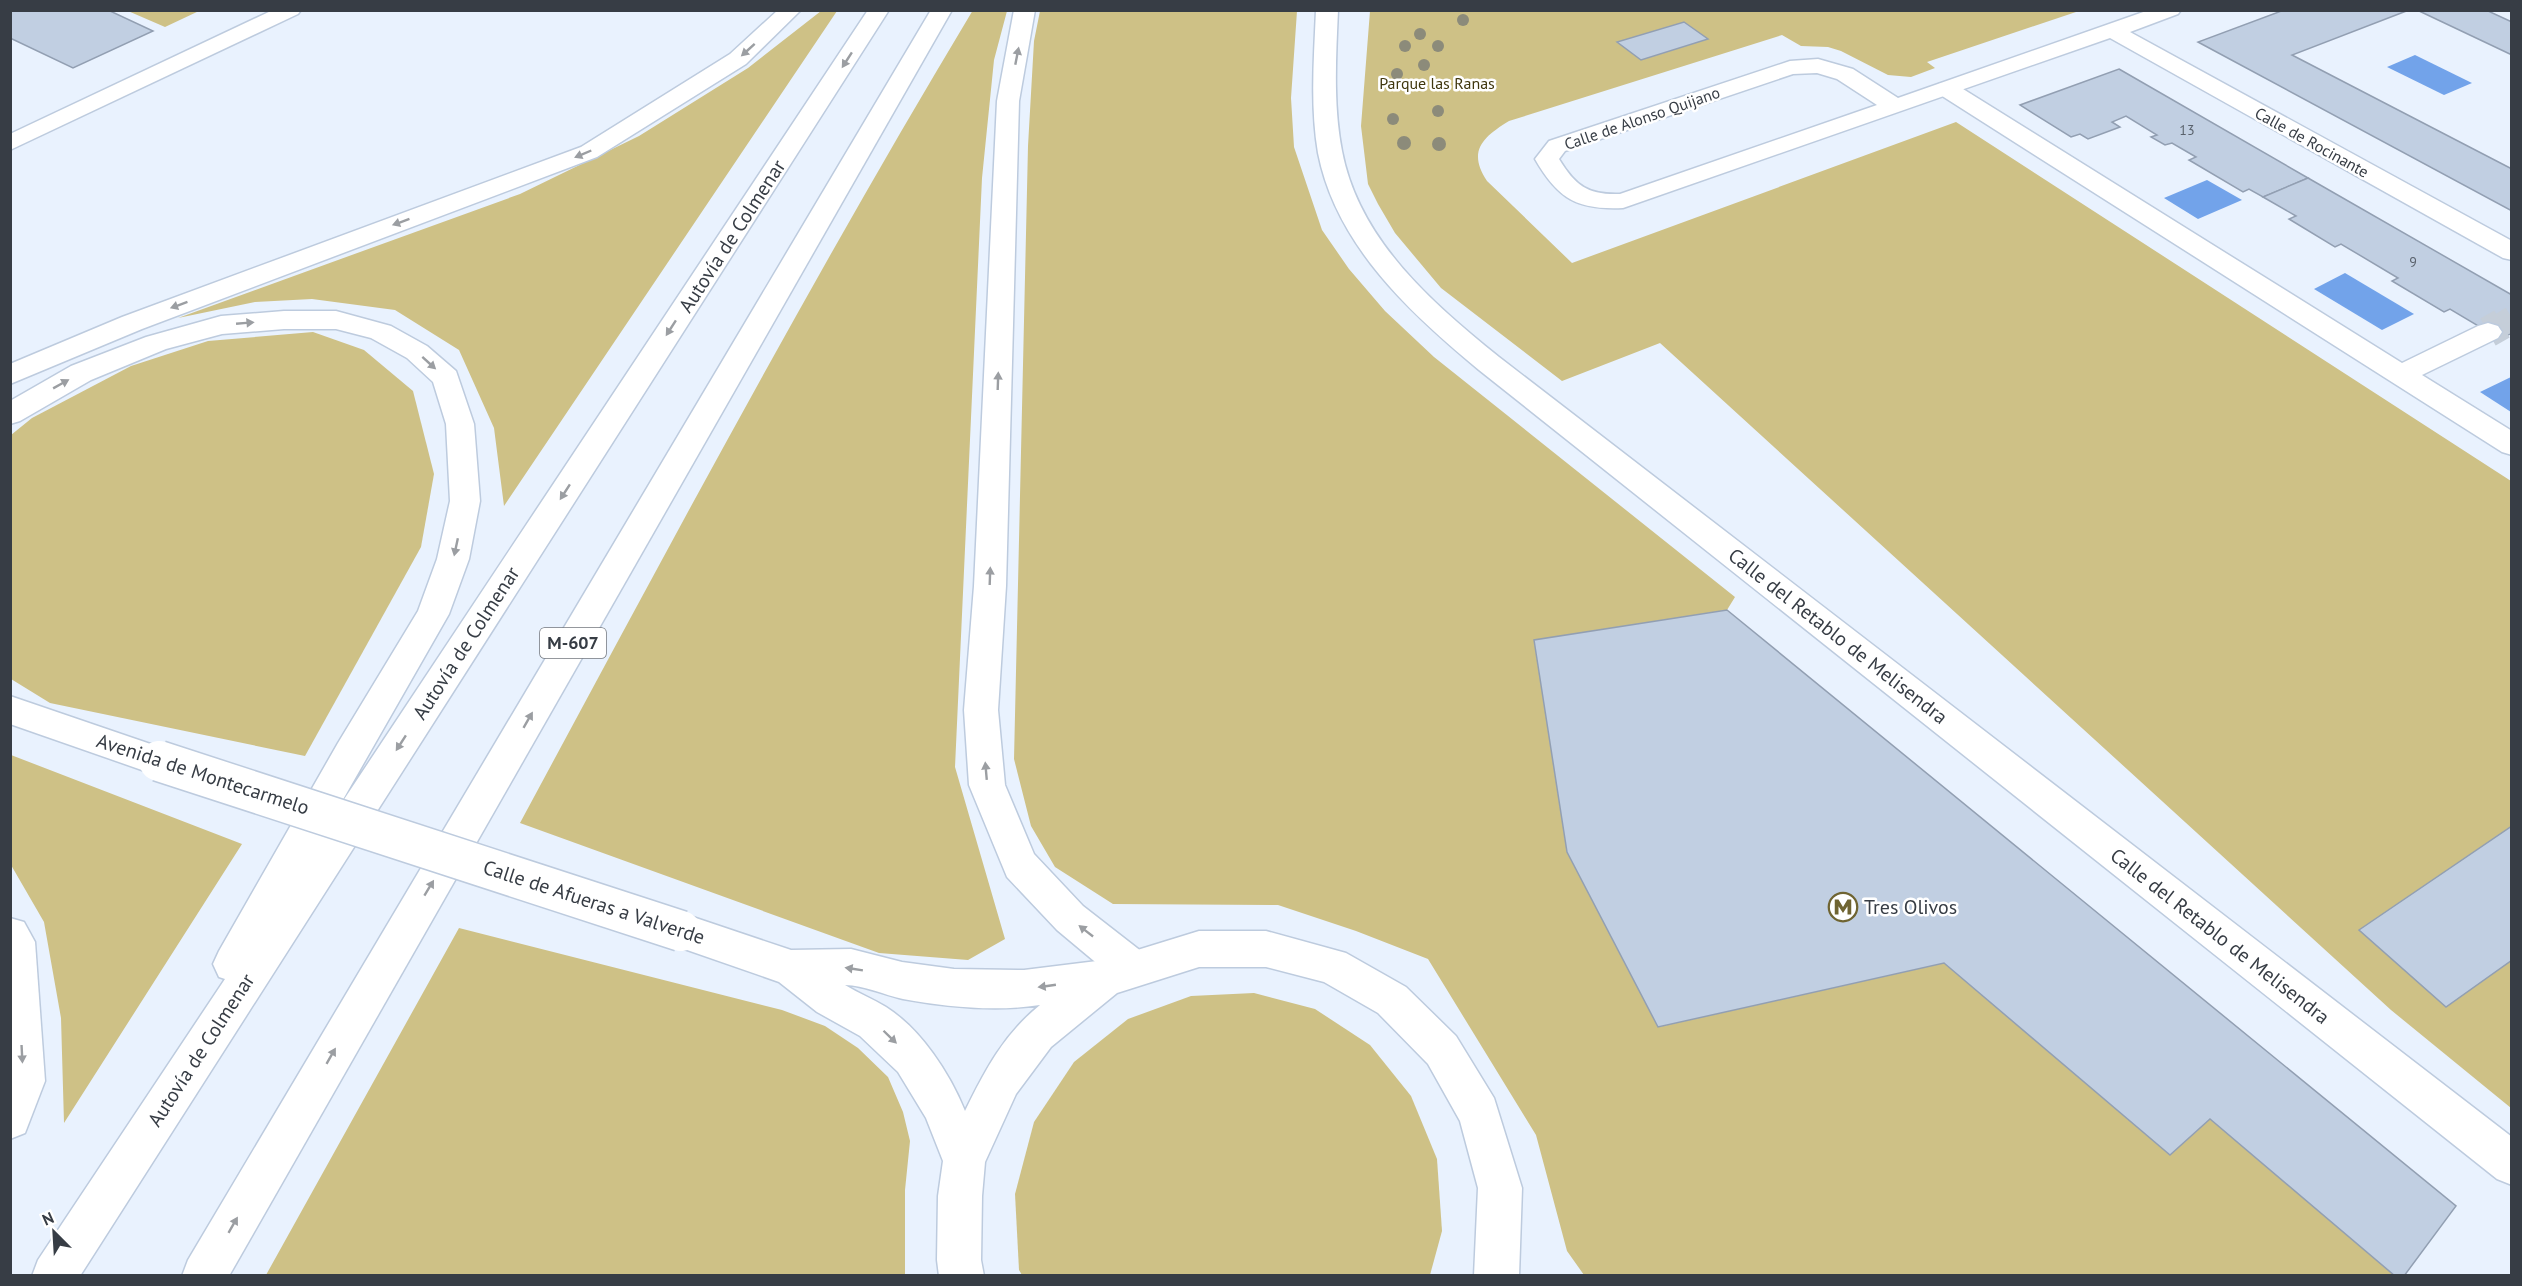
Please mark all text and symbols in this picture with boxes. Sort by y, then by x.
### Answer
one-way arrow [741,43,756,56]
one-way arrow [1013,46,1022,65]
one-way arrow [841,51,852,68]
park label: Parque las Ranas [1379,73,1495,93]
street label: Calle de Alonso Quijano [1561,82,1723,154]
street label: Calle de Rocinante [2252,102,2372,182]
house number: 13 [2179,121,2195,139]
one-way arrow [574,149,592,159]
street label: Autovía de Colmenar [673,154,791,317]
one-way arrow [392,218,410,228]
house number: 9 [2409,253,2417,271]
one-way arrow [170,301,188,311]
one-way arrow [235,318,254,328]
one-way arrow [666,320,677,337]
one-way arrow [421,356,436,369]
one-way arrow [993,372,1002,391]
one-way arrow [53,379,70,389]
one-way arrow [560,484,571,500]
one-way arrow [450,538,460,556]
street label: Calle del Retablo de Melisendra [1723,542,1953,730]
street label: Autovía de Colmenar [407,561,525,724]
one-way arrow [986,567,995,586]
road number: M-607 [540,628,606,658]
one-way arrow [523,712,534,728]
street label: Avenida de Montecarmelo [93,727,313,821]
one-way arrow [396,735,407,751]
one-way arrow [981,761,991,780]
street label: Calle del Retablo de Melisendra [2105,842,2335,1030]
street label: Calle de Afueras a Valverde [480,854,708,950]
one-way arrow [424,879,434,896]
metro station icon: Tres Olivos [1827,891,1859,923]
place label: Tres Olivos [1864,894,1957,920]
one-way arrow [1079,926,1094,938]
one-way arrow [844,964,863,973]
street label: Autovía de Colmenar [142,968,260,1131]
one-way arrow [1037,981,1056,990]
one-way arrow [883,1030,897,1044]
one-way arrow [18,1044,27,1063]
one-way arrow [325,1048,336,1064]
north arrow [24,1202,84,1262]
text: N [39,1207,57,1230]
one-way arrow [228,1216,238,1233]

